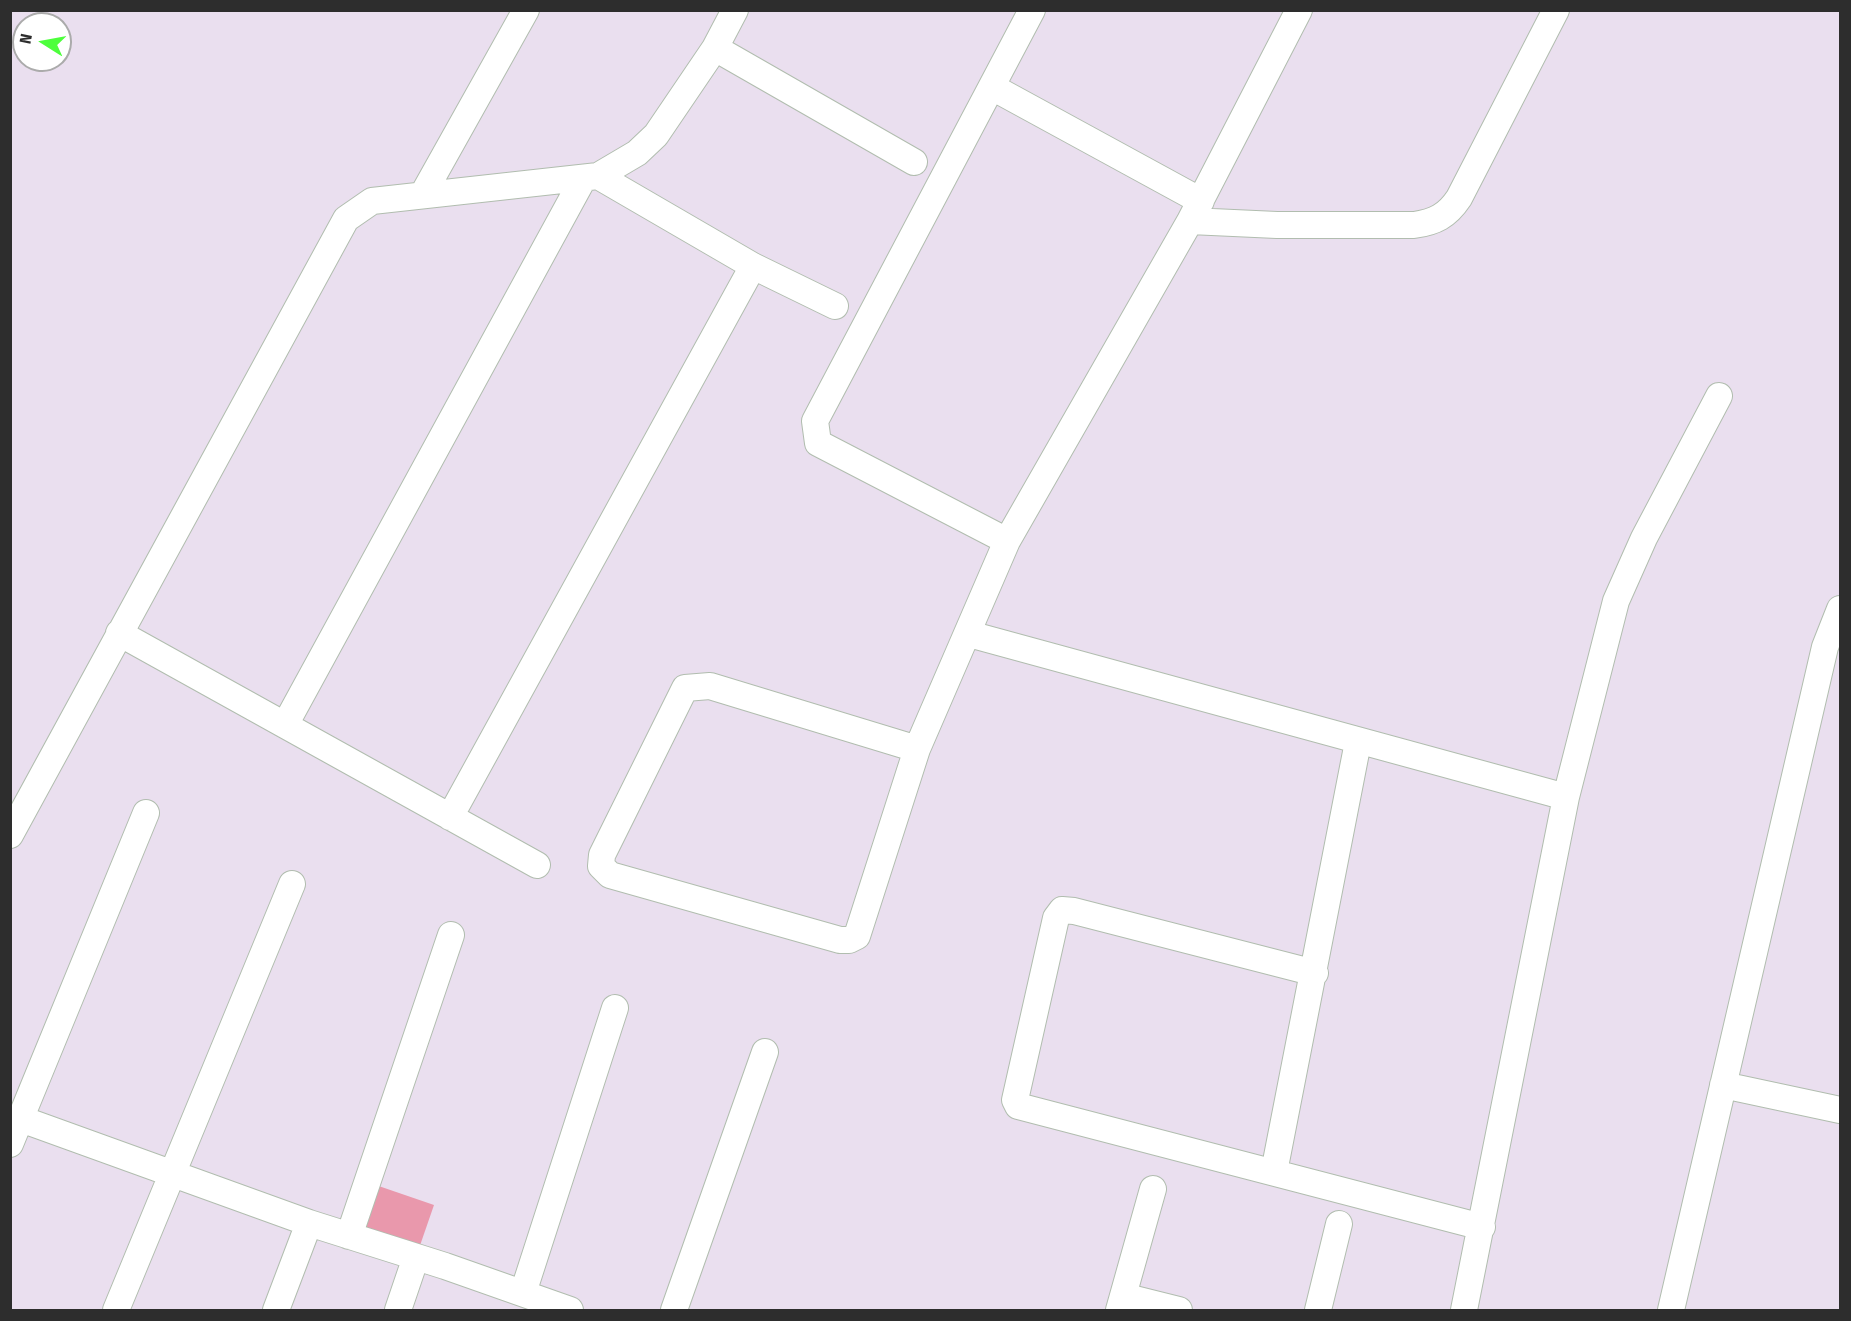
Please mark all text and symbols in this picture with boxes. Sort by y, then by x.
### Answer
north arrow [12,12,72,72]
text: N [16,32,36,45]

